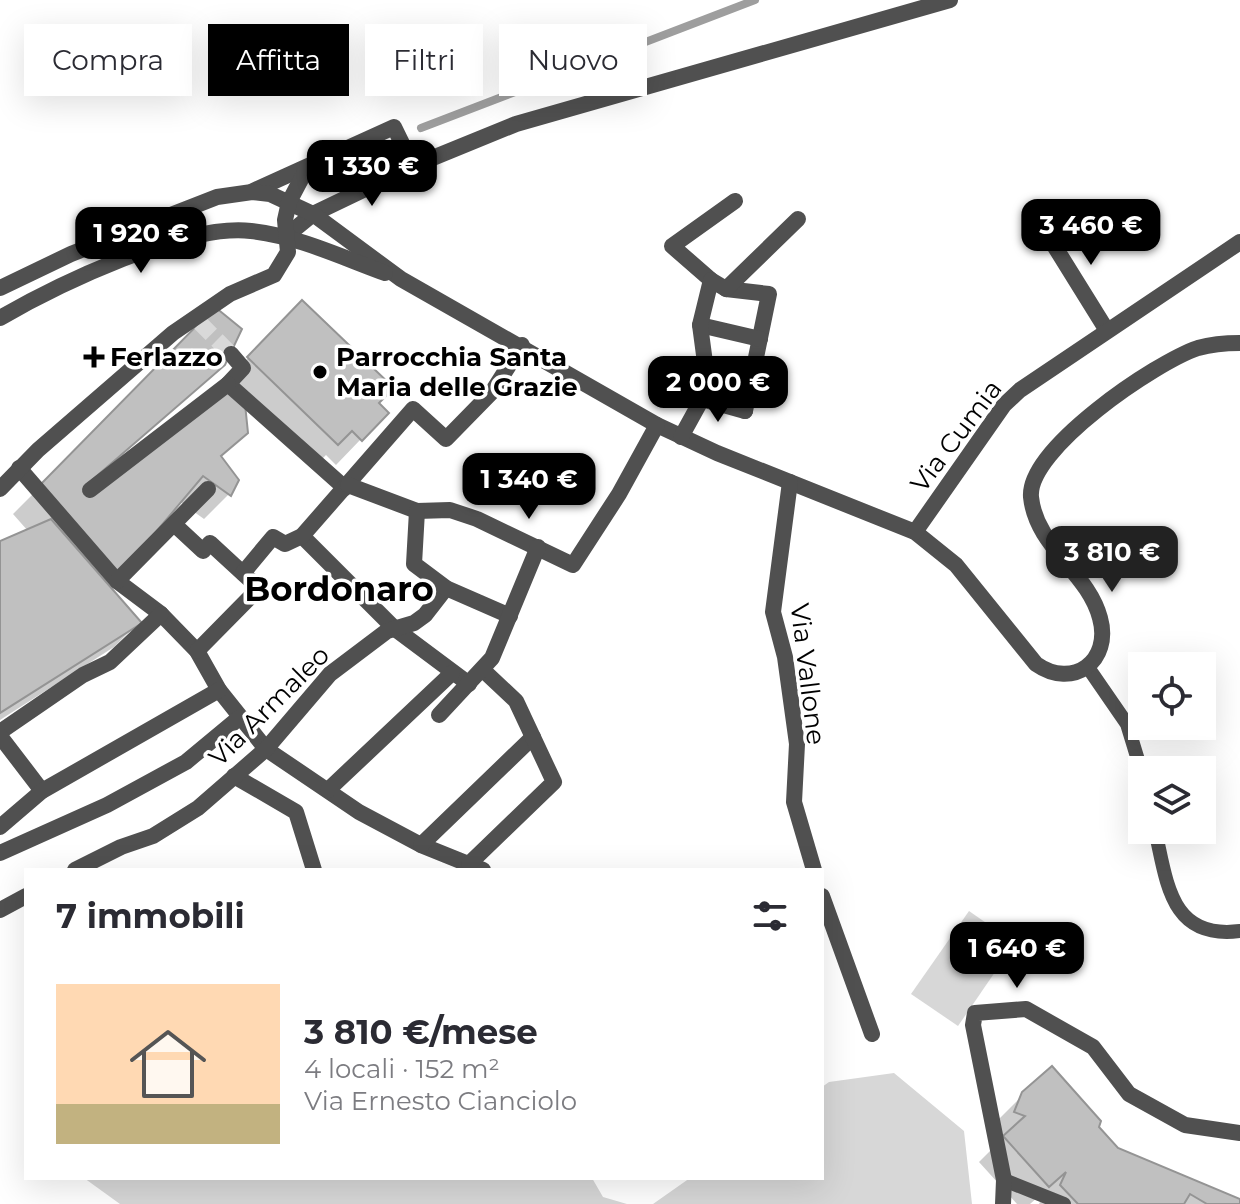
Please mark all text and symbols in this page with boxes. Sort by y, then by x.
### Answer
chip: Compra [24,24,192,96]
chip: Affitta [208,24,349,96]
chip: Filtri [365,24,483,96]
chip: Nuovo [499,24,647,96]
pin: 1 330 € [298,140,446,208]
text: 1 330 € [325,150,419,182]
pin: 3 460 € [1017,199,1165,267]
pin: 1 920 € [67,207,215,275]
text: 3 460 € [1039,209,1143,241]
text: 1 920 € [93,217,189,249]
place label: Ferlazzo [110,341,223,373]
place label: Parrocchia Santa Maria delle Grazie [336,341,578,403]
marker: Ferlazzo [85,348,103,366]
pin: 2 000 € [644,356,792,424]
marker: Parrocchia Santa Maria delle Grazie [311,363,329,381]
text: 2 000 € [666,366,770,398]
street label: Via Cumia [903,374,1009,498]
pin: 1 340 € [455,453,603,521]
text: 1 340 € [481,463,577,495]
pin: 3 810 € [1038,526,1186,594]
text: 3 810 € [1064,536,1160,568]
district label: Bordonaro [244,568,434,610]
street label: Via Vallone [783,601,833,747]
street label: Via Armaleo [202,639,336,773]
map controls [1128,652,1216,844]
button: locate [1128,652,1216,740]
button: layers [1128,756,1216,844]
icon: filters [748,894,792,938]
text: 7 immobili [56,895,245,937]
pin: 1 640 € [943,922,1091,990]
text: 1 640 € [968,932,1066,964]
text: 3 810 €/mese [304,1011,538,1053]
icon: home [120,1016,216,1112]
text: 4 locali · 152 m² [304,1053,500,1085]
text: Via Ernesto Cianciolo [304,1085,577,1117]

